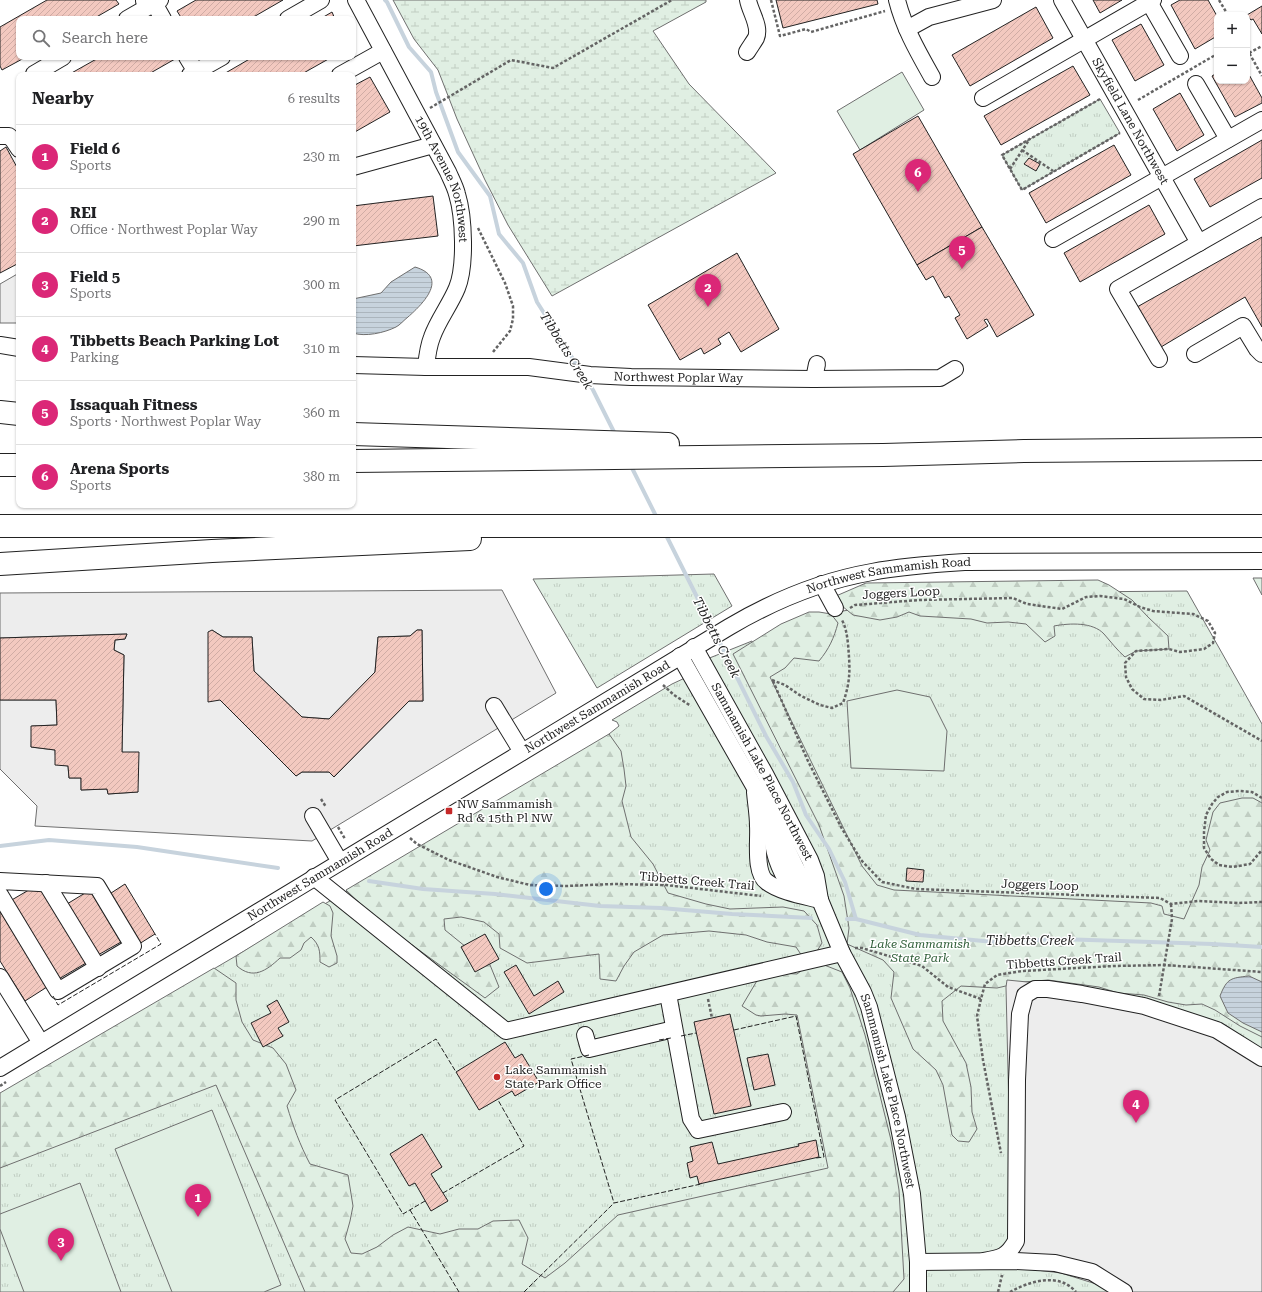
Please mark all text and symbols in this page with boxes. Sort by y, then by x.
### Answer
map controls [1214,12,1250,84]
button: + [1214,12,1250,48]
search box [16,16,356,60]
icon: search [30,27,52,49]
text: Search here [62,29,148,47]
button: − [1214,48,1250,84]
street label: Skyfield Lane Northwest [1089,55,1172,187]
text: Nearby [32,88,94,108]
text: 6 results [288,91,340,106]
street label: 19th Avenue Northwest [412,113,470,243]
text: Field 6 [70,140,120,158]
text: 1 [41,149,49,164]
text: 230 m [303,149,340,164]
text: Sports [70,158,111,173]
pin: 6 [905,159,931,192]
text: REI [70,204,97,222]
text: 2 [41,213,49,228]
text: 290 m [303,213,340,228]
text: Office · Northwest Poplar Way [70,222,258,237]
pin: 5 [949,236,975,269]
text: Field 5 [70,268,120,286]
pin: 2 [695,274,721,307]
text: 3 [41,277,49,292]
text: 300 m [303,277,340,292]
text: Sports [70,286,111,301]
water label: Tibbetts Creek [537,309,597,393]
text: Tibbetts Beach Parking Lot [70,332,279,350]
text: 4 [41,341,49,356]
text: 310 m [303,341,340,356]
text: Parking [70,350,119,365]
street label: Northwest Poplar Way [613,369,744,385]
text: Issaquah Fitness [70,396,197,414]
text: 5 [41,405,49,420]
text: 360 m [303,405,340,420]
text: Sports · Northwest Poplar Way [70,414,261,429]
text: Arena Sports [70,460,169,478]
text: 6 [41,469,49,484]
text: 380 m [303,469,340,484]
text: Sports [70,478,111,493]
street label: Northwest Sammamish Road [805,555,971,596]
street label: Joggers Loop [862,584,940,602]
water label: Tibbetts Creek [690,594,744,681]
street label: Northwest Sammamish Road [522,657,673,756]
street label: Sammamish Lake Place Northwest [709,680,816,863]
place label: NW Sammamish Rd & 15th Pl NW [457,797,554,825]
marker: NW Sammamish Rd & 15th Pl NW [444,806,454,816]
street label: Northwest Sammamish Road [245,825,395,924]
street label: Tibbetts Creek Trail [639,869,756,893]
street label: Joggers Loop [1001,877,1079,893]
your location [536,879,556,899]
water label: Tibbetts Creek [986,933,1075,948]
park label: Lake Sammamish State Park [869,937,970,965]
street label: Tibbetts Creek Trail [1006,950,1123,972]
street label: Sammamish Lake Place Northwest [857,992,918,1190]
place label: Lake Sammamish State Park Office [505,1063,607,1091]
marker: Lake Sammamish State Park Office [492,1072,502,1082]
pin: 4 [1123,1090,1149,1123]
pin: 1 [185,1184,211,1217]
pin: 3 [48,1228,74,1261]

